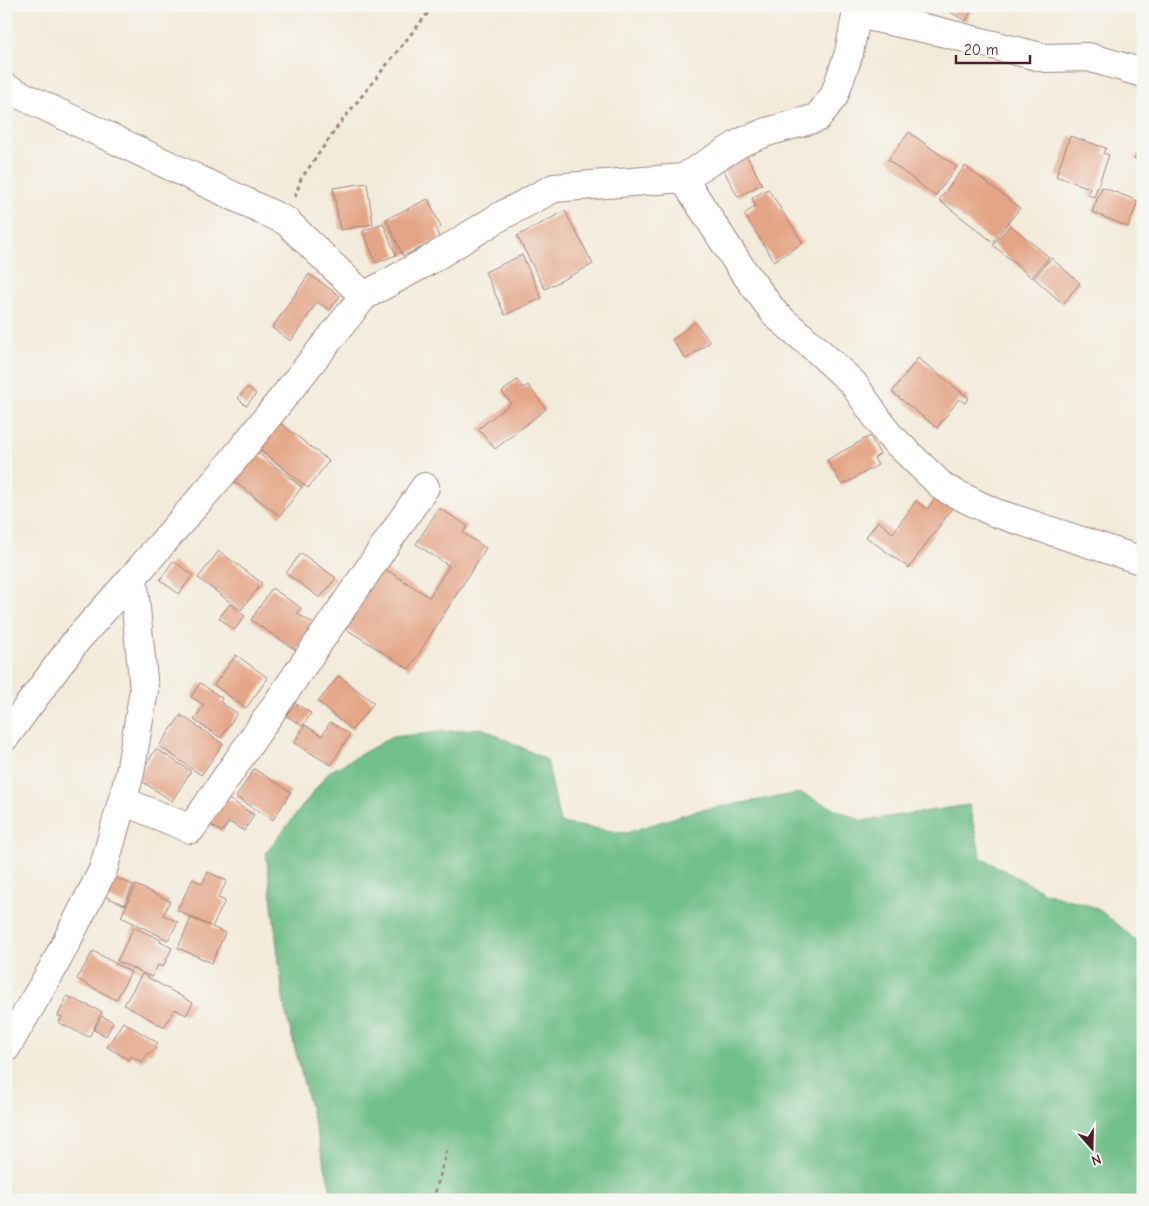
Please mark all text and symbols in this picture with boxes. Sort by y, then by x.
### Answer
scale bar [956,32,1030,64]
text: 20 m [964,41,998,59]
north arrow [1066,1124,1116,1174]
text: N [1089,1150,1103,1169]

